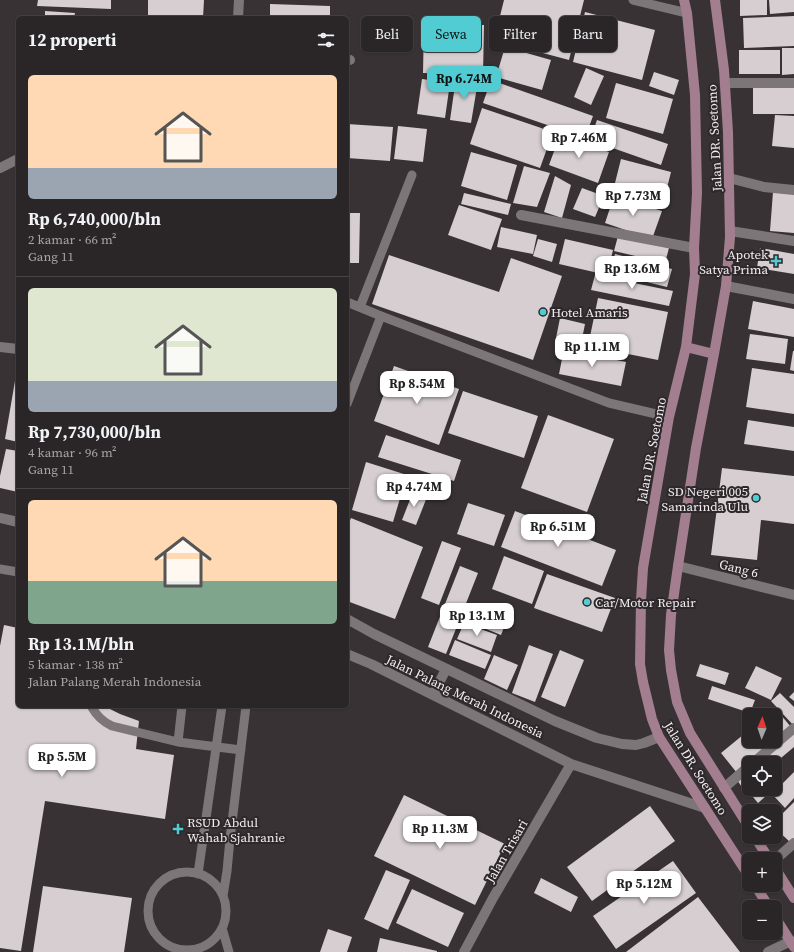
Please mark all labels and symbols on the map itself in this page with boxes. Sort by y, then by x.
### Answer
pin: Rp 6.74M [423,66,505,100]
street label: Jalan DR. Soetomo [703,84,726,193]
pin: Rp 7.46M [538,125,620,159]
pin: Rp 7.73M [592,183,674,217]
place label: Apotek Satya Prima [699,246,769,278]
pin: Rp 13.6M [591,256,673,290]
marker: Apotek Satya Prima [771,256,781,266]
place label: Hotel Amaris [551,304,628,321]
marker: Hotel Amaris [538,307,548,317]
pin: Rp 11.1M [551,334,633,368]
pin: Rp 8.54M [376,371,458,405]
street label: Jalan DR. Soetomo [633,396,670,505]
pin: Rp 4.74M [373,474,455,508]
place label: SD Negeri 005 Samarinda Ulu [662,483,748,515]
marker: SD Negeri 005 Samarinda Ulu [751,493,761,503]
pin: Rp 6.51M [517,514,599,548]
street label: Gang 6 [718,555,760,582]
place label: Car/Motor Repair [595,594,696,611]
marker: Car/Motor Repair [582,597,592,607]
pin: Rp 13.1M [436,603,518,637]
street label: Jalan Palang Merah Indonesia [382,650,547,742]
north arrow [742,708,782,748]
street label: Jalan DR. Soetomo [659,717,731,818]
pin: Rp 5.5M [25,744,99,778]
place label: RSUD Abdul Wahab Sjahranie [187,814,286,846]
pin: Rp 11.3M [399,816,481,850]
street label: Jalan Trisari [481,816,531,887]
marker: RSUD Abdul Wahab Sjahranie [172,823,184,835]
pin: Rp 5.12M [603,871,685,905]

